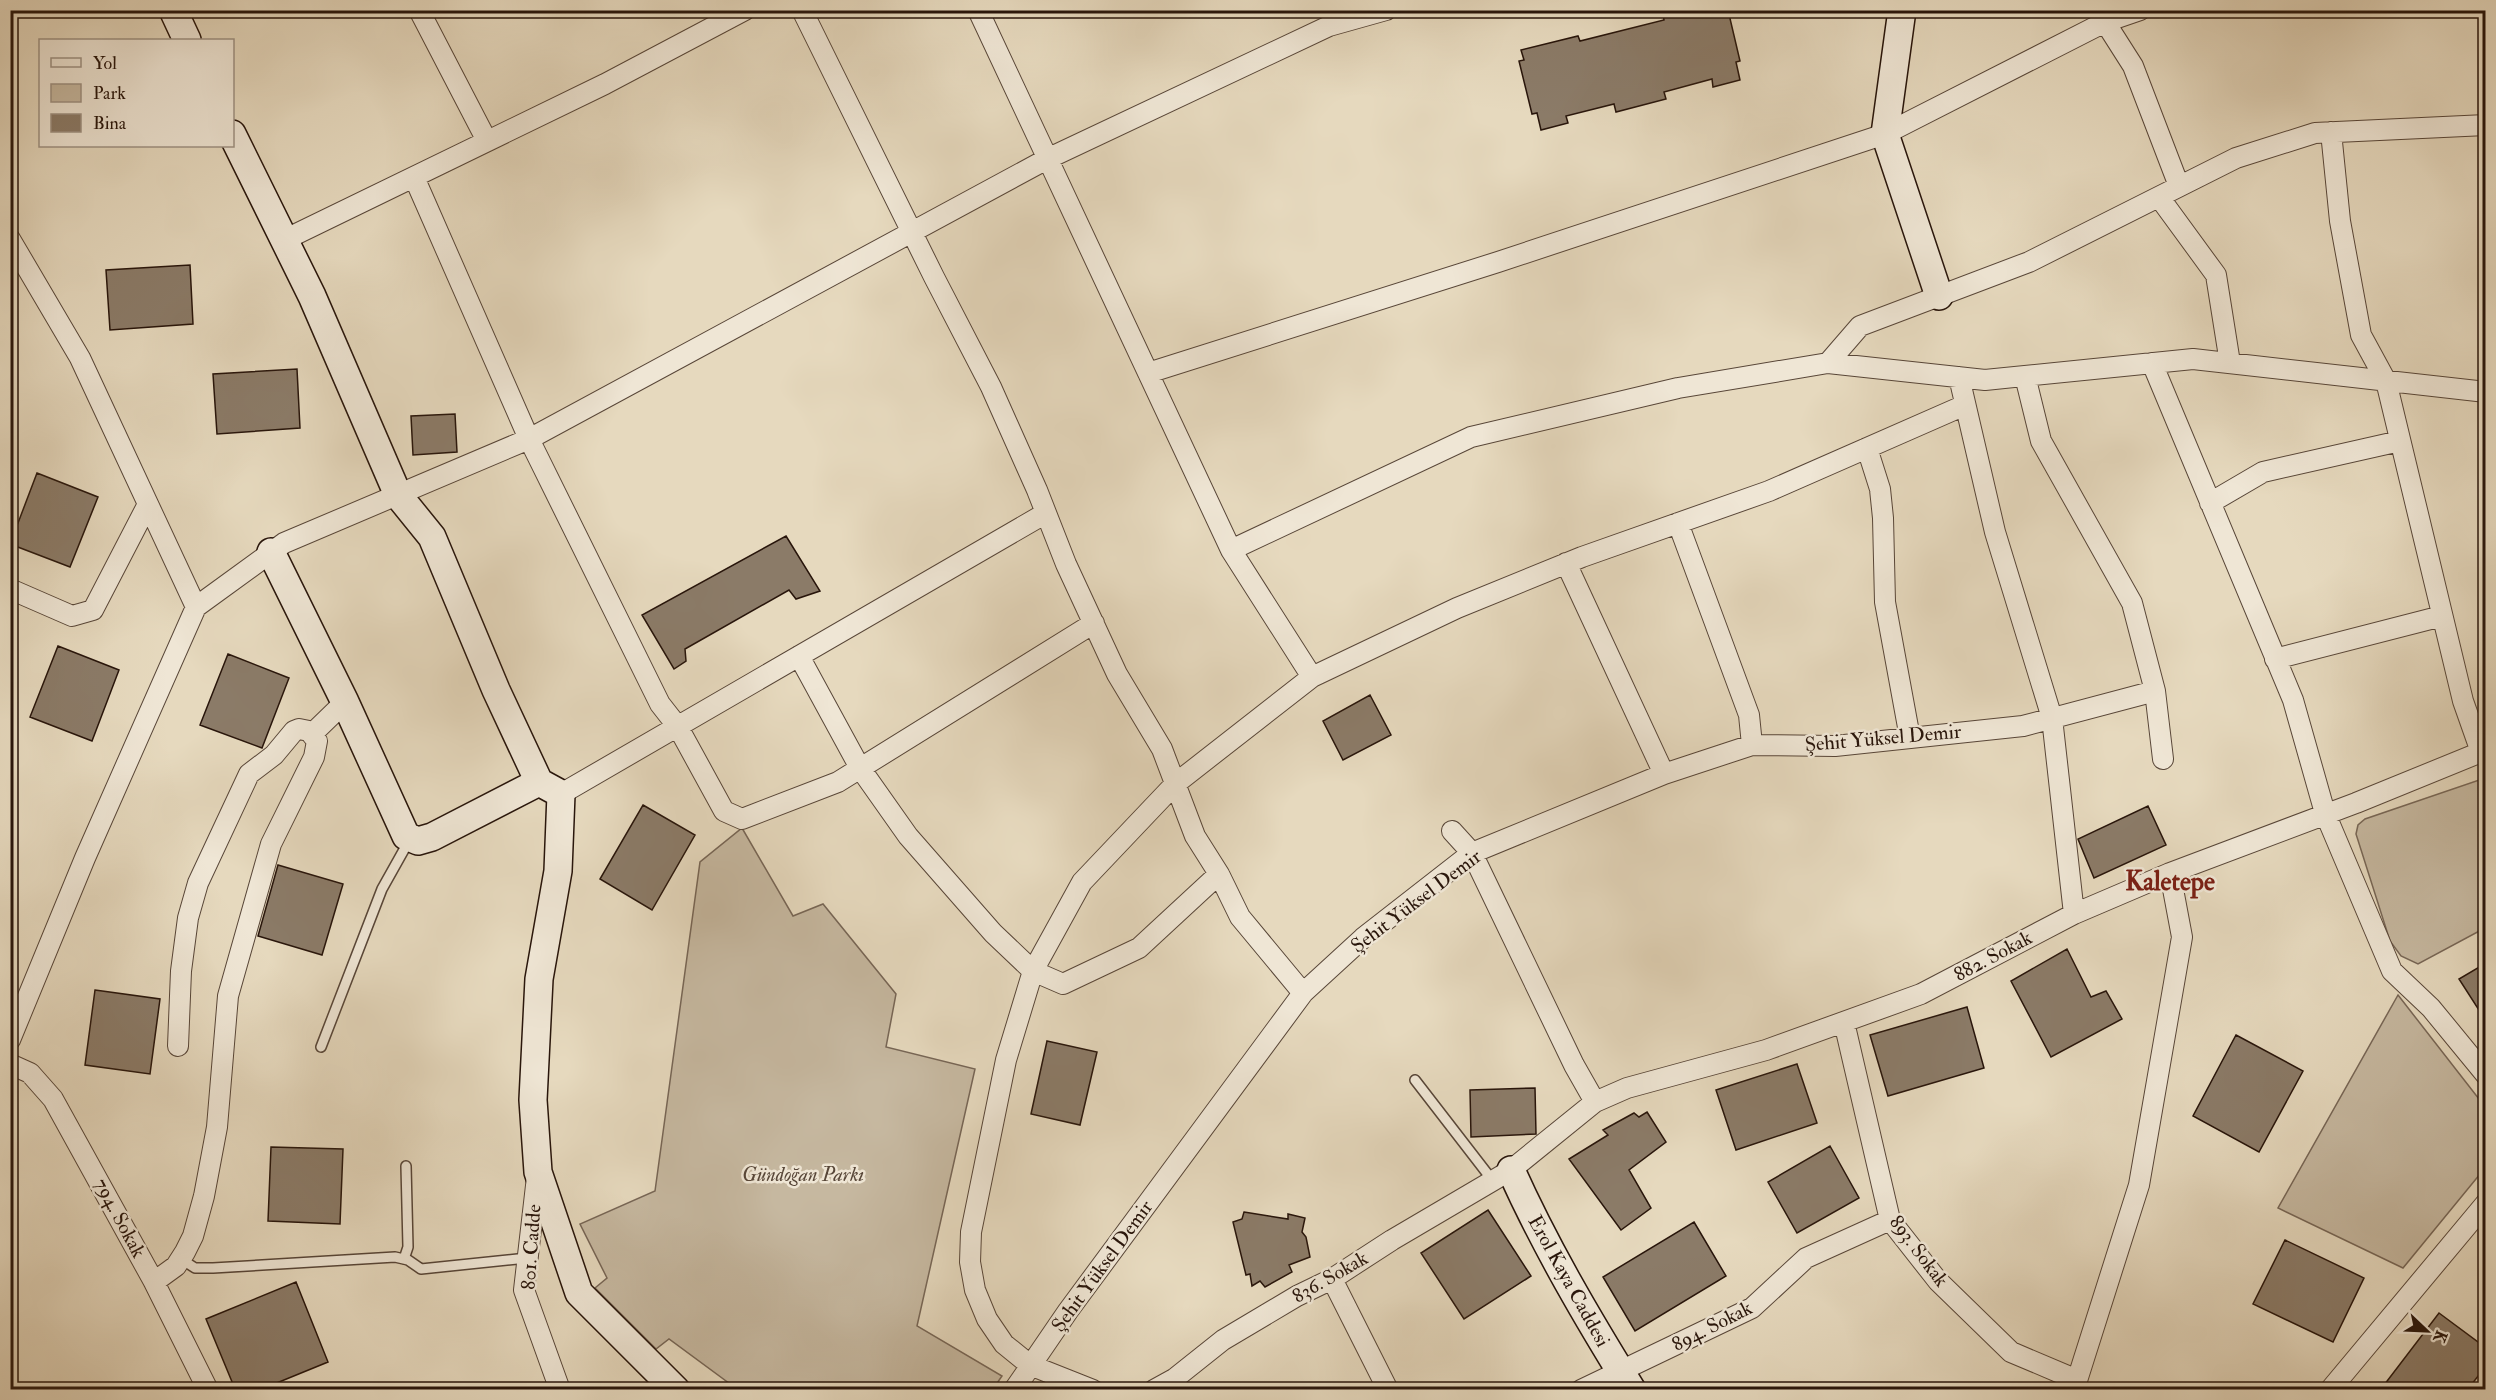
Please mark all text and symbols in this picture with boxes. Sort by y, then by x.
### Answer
legend [39,39,234,147]
text: Yol [93,52,117,75]
text: Park [93,82,126,105]
text: Bina [93,112,127,135]
street label: Şehit Yüksel Demir [1804,719,1963,757]
street label: Şehit Yüksel Demir [1346,843,1487,958]
district label: Kaletepe [2125,866,2215,899]
street label: 882. Sokak [1950,925,2037,987]
park label: Gündoğan Parkı [742,1162,864,1187]
street label: 794. Sokak [89,1174,152,1262]
street label: Şehit Yüksel Demir [1046,1195,1159,1337]
street label: 801. Cadde [516,1203,546,1291]
street label: 893. Sokak [1884,1210,1954,1292]
street label: Erol Kaya Caddesi [1522,1211,1616,1351]
street label: 836. Sokak [1288,1245,1373,1309]
street label: 894. Sokak [1668,1295,1757,1357]
north arrow [2397,1301,2457,1361]
text: K [2428,1327,2451,1346]

